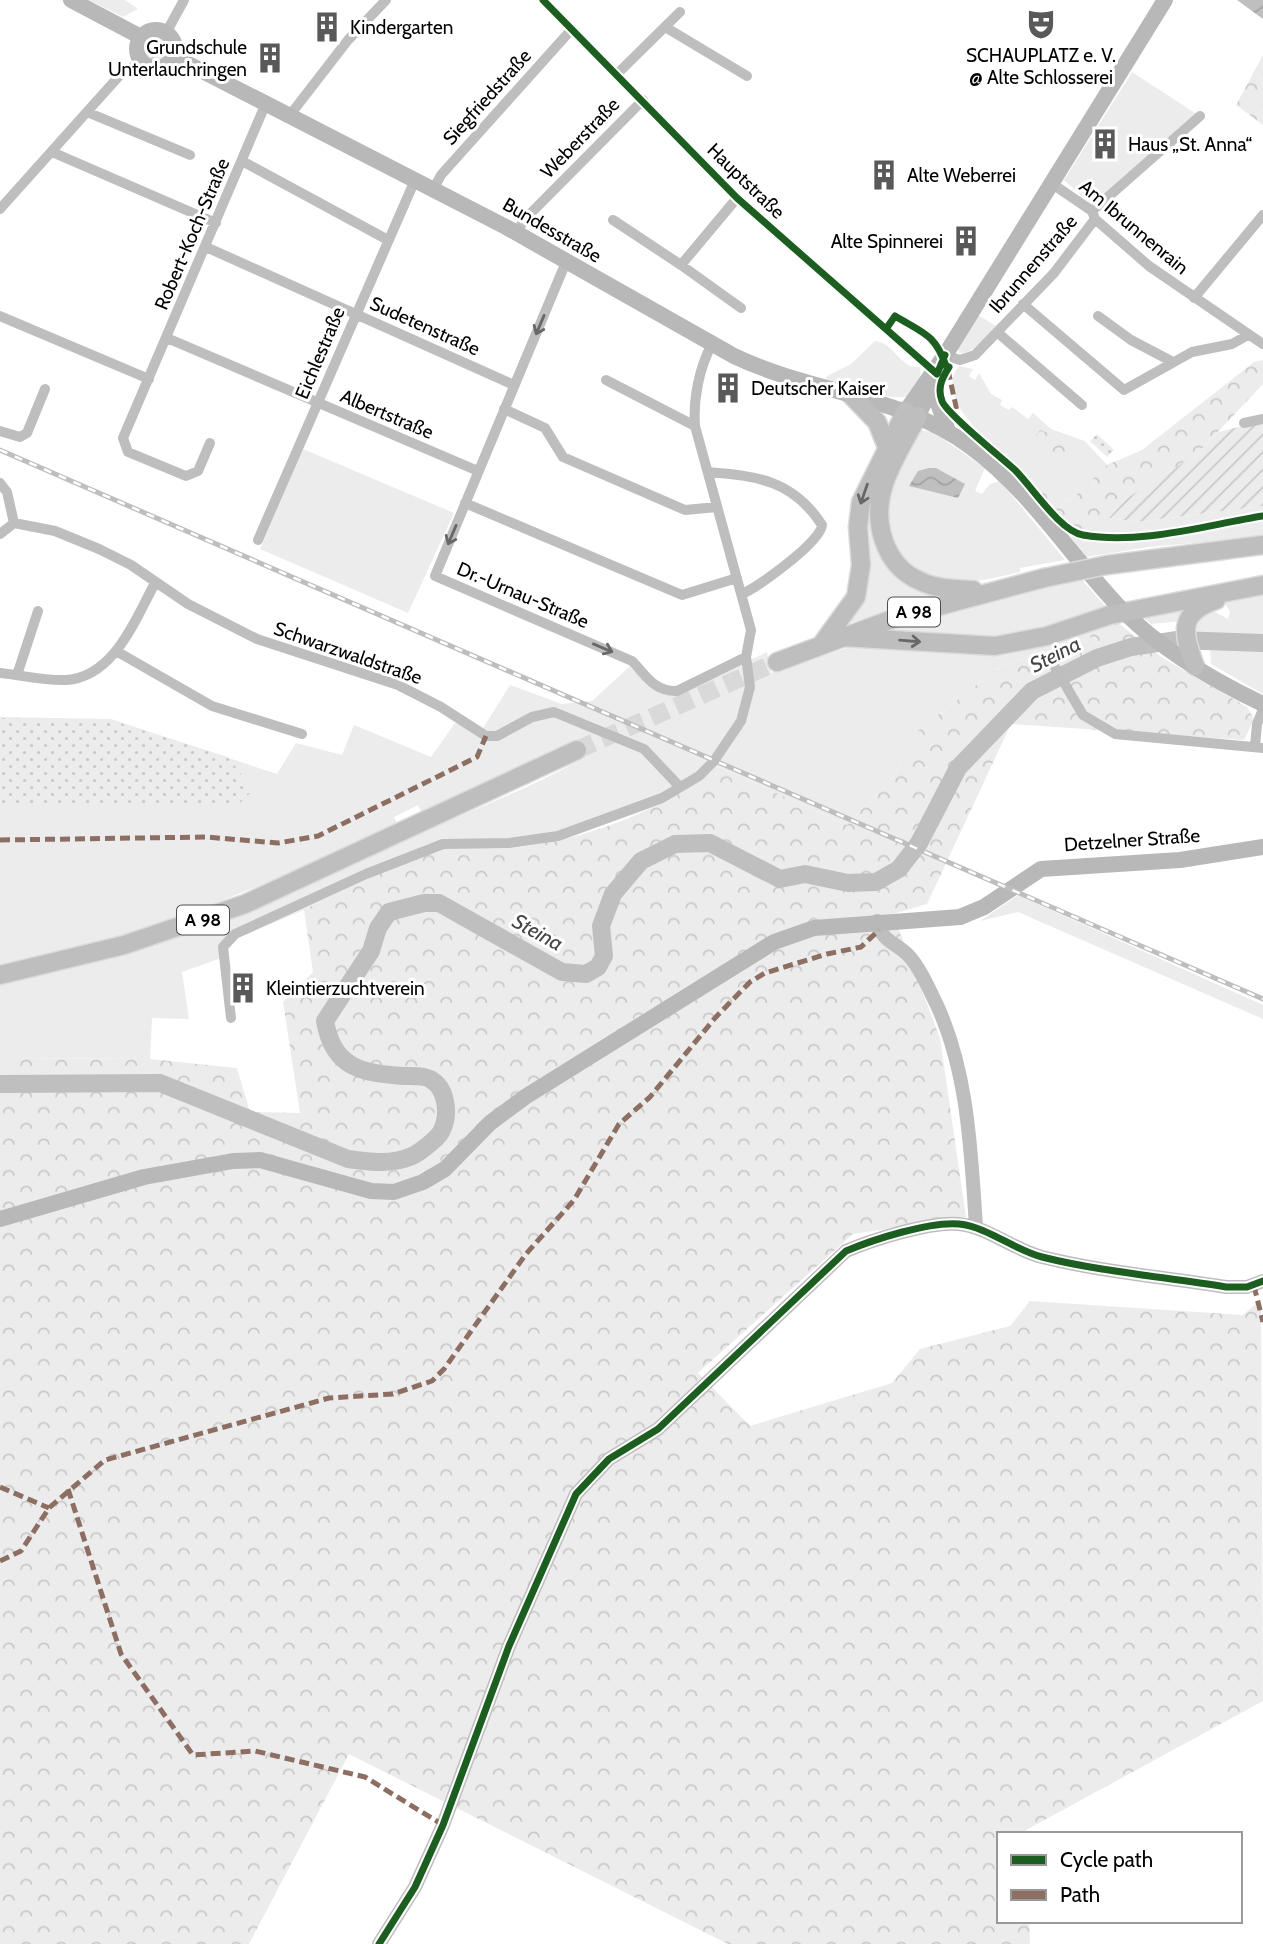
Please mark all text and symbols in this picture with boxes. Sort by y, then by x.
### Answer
theatre icon: SCHAUPLATZ e. V. @ Alte Schlosserei [1024,7,1058,41]
building icon: Kindergarten [310,10,344,44]
place label: Kindergarten [350,16,453,39]
place label: Grundschule Unterlauchringen [108,36,247,81]
building icon: Grundschule Unterlauchringen [253,41,287,75]
street label: Siegfriedstraße [438,44,536,150]
place label: SCHAUPLATZ e. V. @ Alte Schlosserei [966,44,1116,89]
street label: Weberstraße [536,93,624,183]
building icon: Haus „St. Anna“ [1088,127,1122,161]
place label: Haus „St. Anna“ [1128,133,1252,156]
street label: Hauptstraße [702,138,790,224]
street label: Robert-Koch-Straße [150,155,234,313]
building icon: Alte Weberrei [867,158,901,192]
place label: Alte Weberrei [907,164,1016,187]
street label: Am Ibrunnenrain [1075,175,1193,279]
street label: Bundesstraße [499,193,606,268]
street label: Ibrunnenstraße [984,210,1082,318]
building icon: Alte Spinnerei [949,224,983,258]
place label: Alte Spinnerei [831,230,943,253]
street label: Sudetenstraße [367,292,484,361]
street label: Eichlestraße [290,303,350,403]
one-way arrow [532,313,545,335]
building icon: Deutscher Kaiser [711,371,745,405]
place label: Deutscher Kaiser [751,377,885,400]
street label: Albertstraße [337,384,437,444]
one-way arrow [857,483,869,505]
one-way arrow [444,523,457,545]
street label: Dr.-Urnau-Straße [454,557,593,633]
road number: A 98 [888,598,940,626]
street label: Schwarzwaldstraße [271,617,425,689]
water label: Steina [1025,631,1085,677]
one-way arrow [898,635,921,648]
one-way arrow [591,642,613,655]
street label: Detzelner Straße [1063,824,1201,856]
road number: A 98 [177,905,229,934]
water label: Steina [508,908,568,956]
building icon: Kleintierzuchtverein [226,971,260,1005]
place label: Kleintierzuchtverein [266,977,425,1000]
legend [997,1832,1242,1923]
text: Cycle path [1060,1847,1153,1872]
text: Path [1060,1882,1100,1907]

